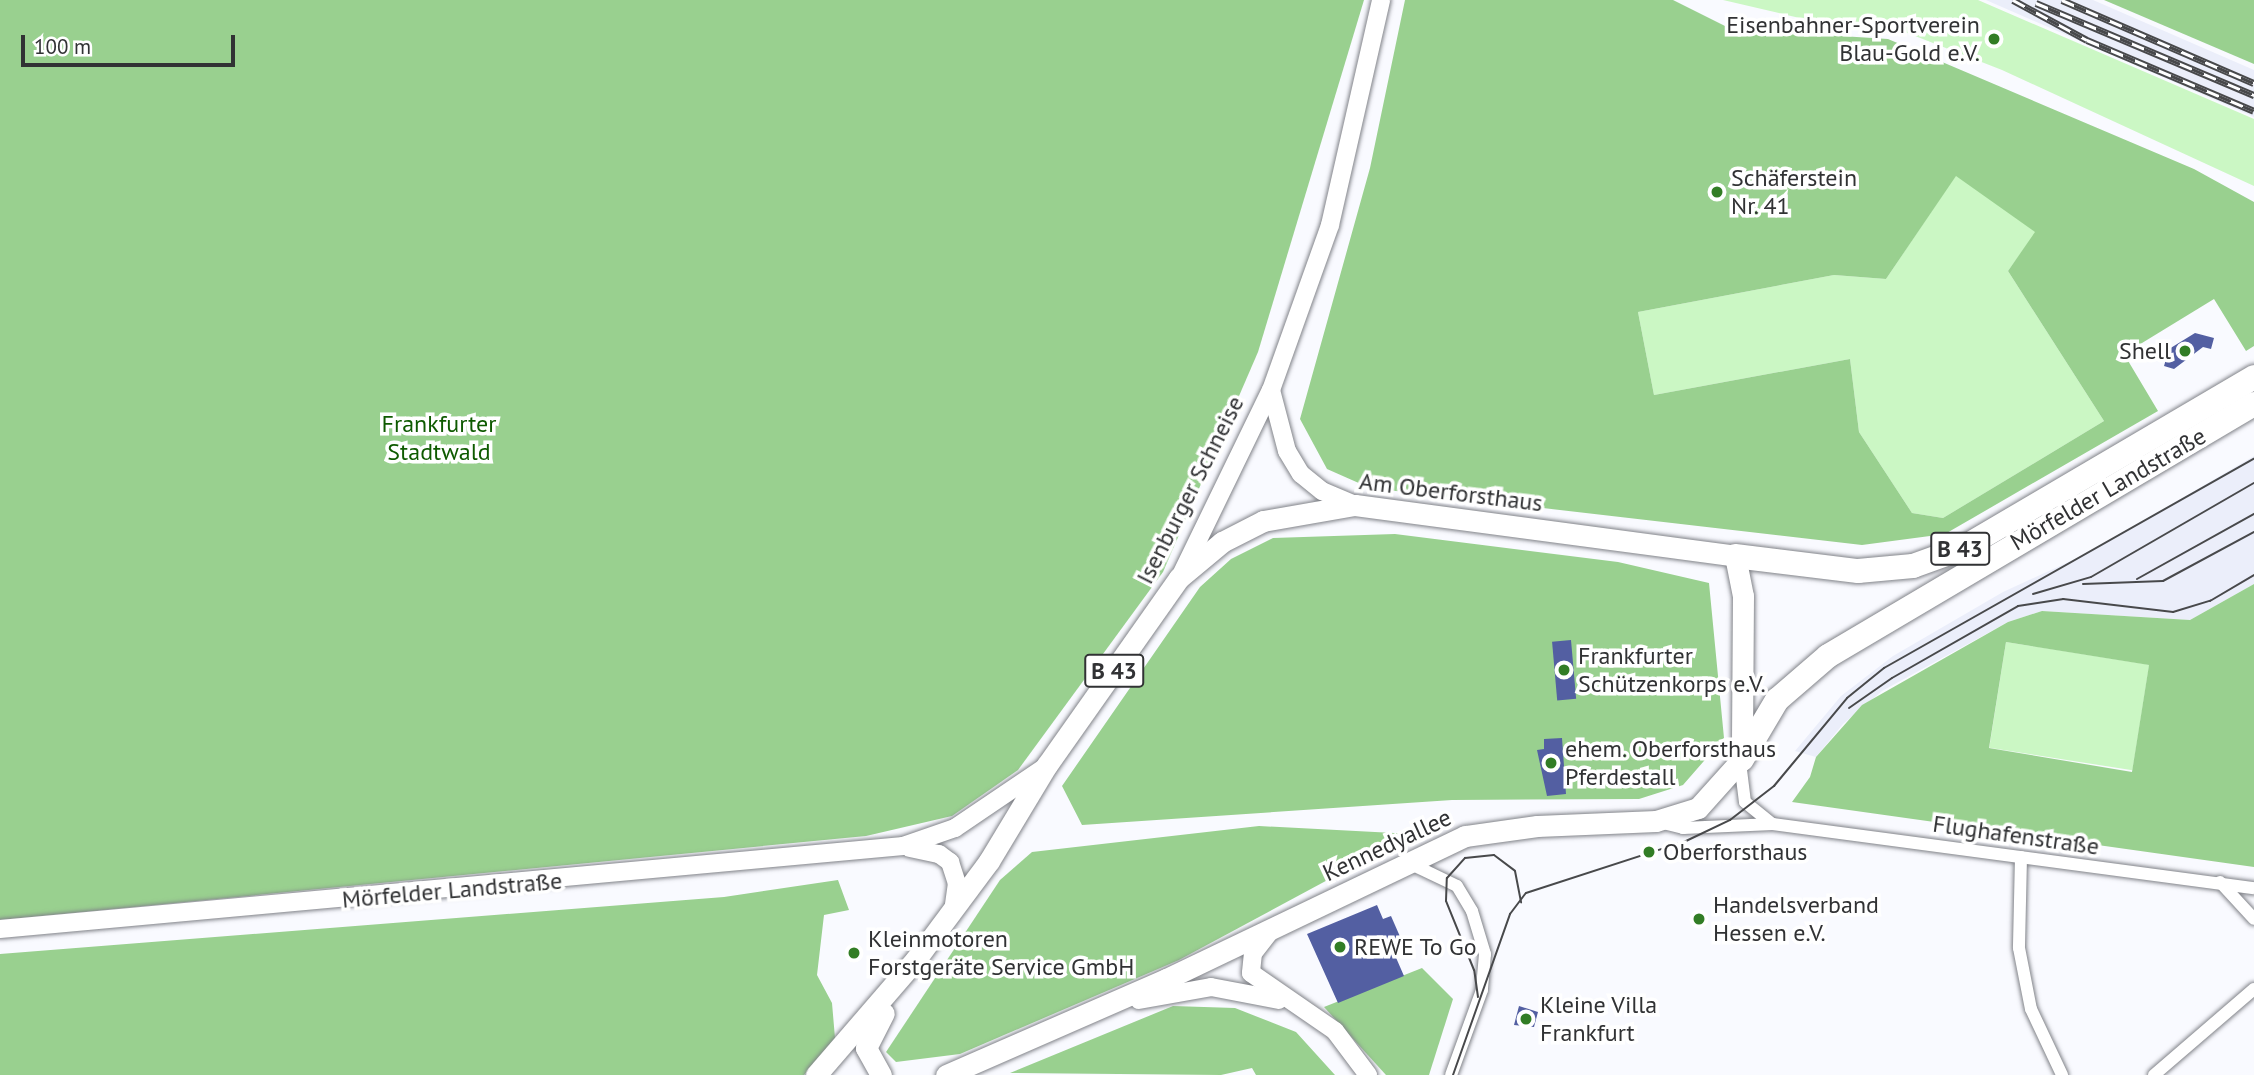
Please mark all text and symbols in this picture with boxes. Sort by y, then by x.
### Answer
place label: Eisenbahner-Sportverein Blau-Gold e.V. [1726,11,1980,67]
scale bar [24,21,238,65]
marker: Eisenbahner-Sportverein Blau-Gold e.V. [1986,31,2002,47]
text: 100 m [34,33,91,60]
place label: Schäferstein Nr. 41 [1731,164,1857,220]
marker: Schäferstein Nr. 41 [1709,184,1725,200]
place label: Shell [2119,337,2171,365]
marker: Shell [2177,343,2193,359]
street label: Isenburger Schneise [1130,391,1250,589]
park label: Frankfurter Stadtwald [382,410,496,466]
street label: Mörfelder Landstraße [2005,421,2211,557]
street label: Am Oberforsthaus [1358,466,1544,518]
road number: B 43 [1930,530,1990,568]
place label: Frankfurter Schützenkorps e.V. [1578,642,1766,698]
road number: B 43 [1084,652,1144,691]
marker: Frankfurter Schützenkorps e.V. [1556,662,1572,678]
place label: ehem. Oberforsthaus Pferdestall [1565,735,1778,791]
marker: ehem. Oberforsthaus Pferdestall [1543,755,1559,771]
street label: Kennedyallee [1318,803,1456,887]
street label: Flughafenstraße [1931,809,2101,861]
place label: Oberforsthaus [1663,838,1807,866]
marker: Oberforsthaus [1641,844,1657,860]
street label: Mörfelder Landstraße [341,866,563,914]
place label: Handelsverband Hessen e.V. [1713,891,1879,947]
marker: Handelsverband Hessen e.V. [1691,911,1707,927]
place label: Kleinmotoren Forstgeräte Service GmbH [868,925,1134,981]
place label: REWE To Go [1354,933,1477,961]
marker: REWE To Go [1332,939,1348,955]
marker: Kleinmotoren Forstgeräte Service GmbH [846,945,862,961]
place label: Kleine Villa Frankfurt [1540,991,1658,1047]
marker: Kleine Villa Frankfurt [1518,1011,1534,1027]

